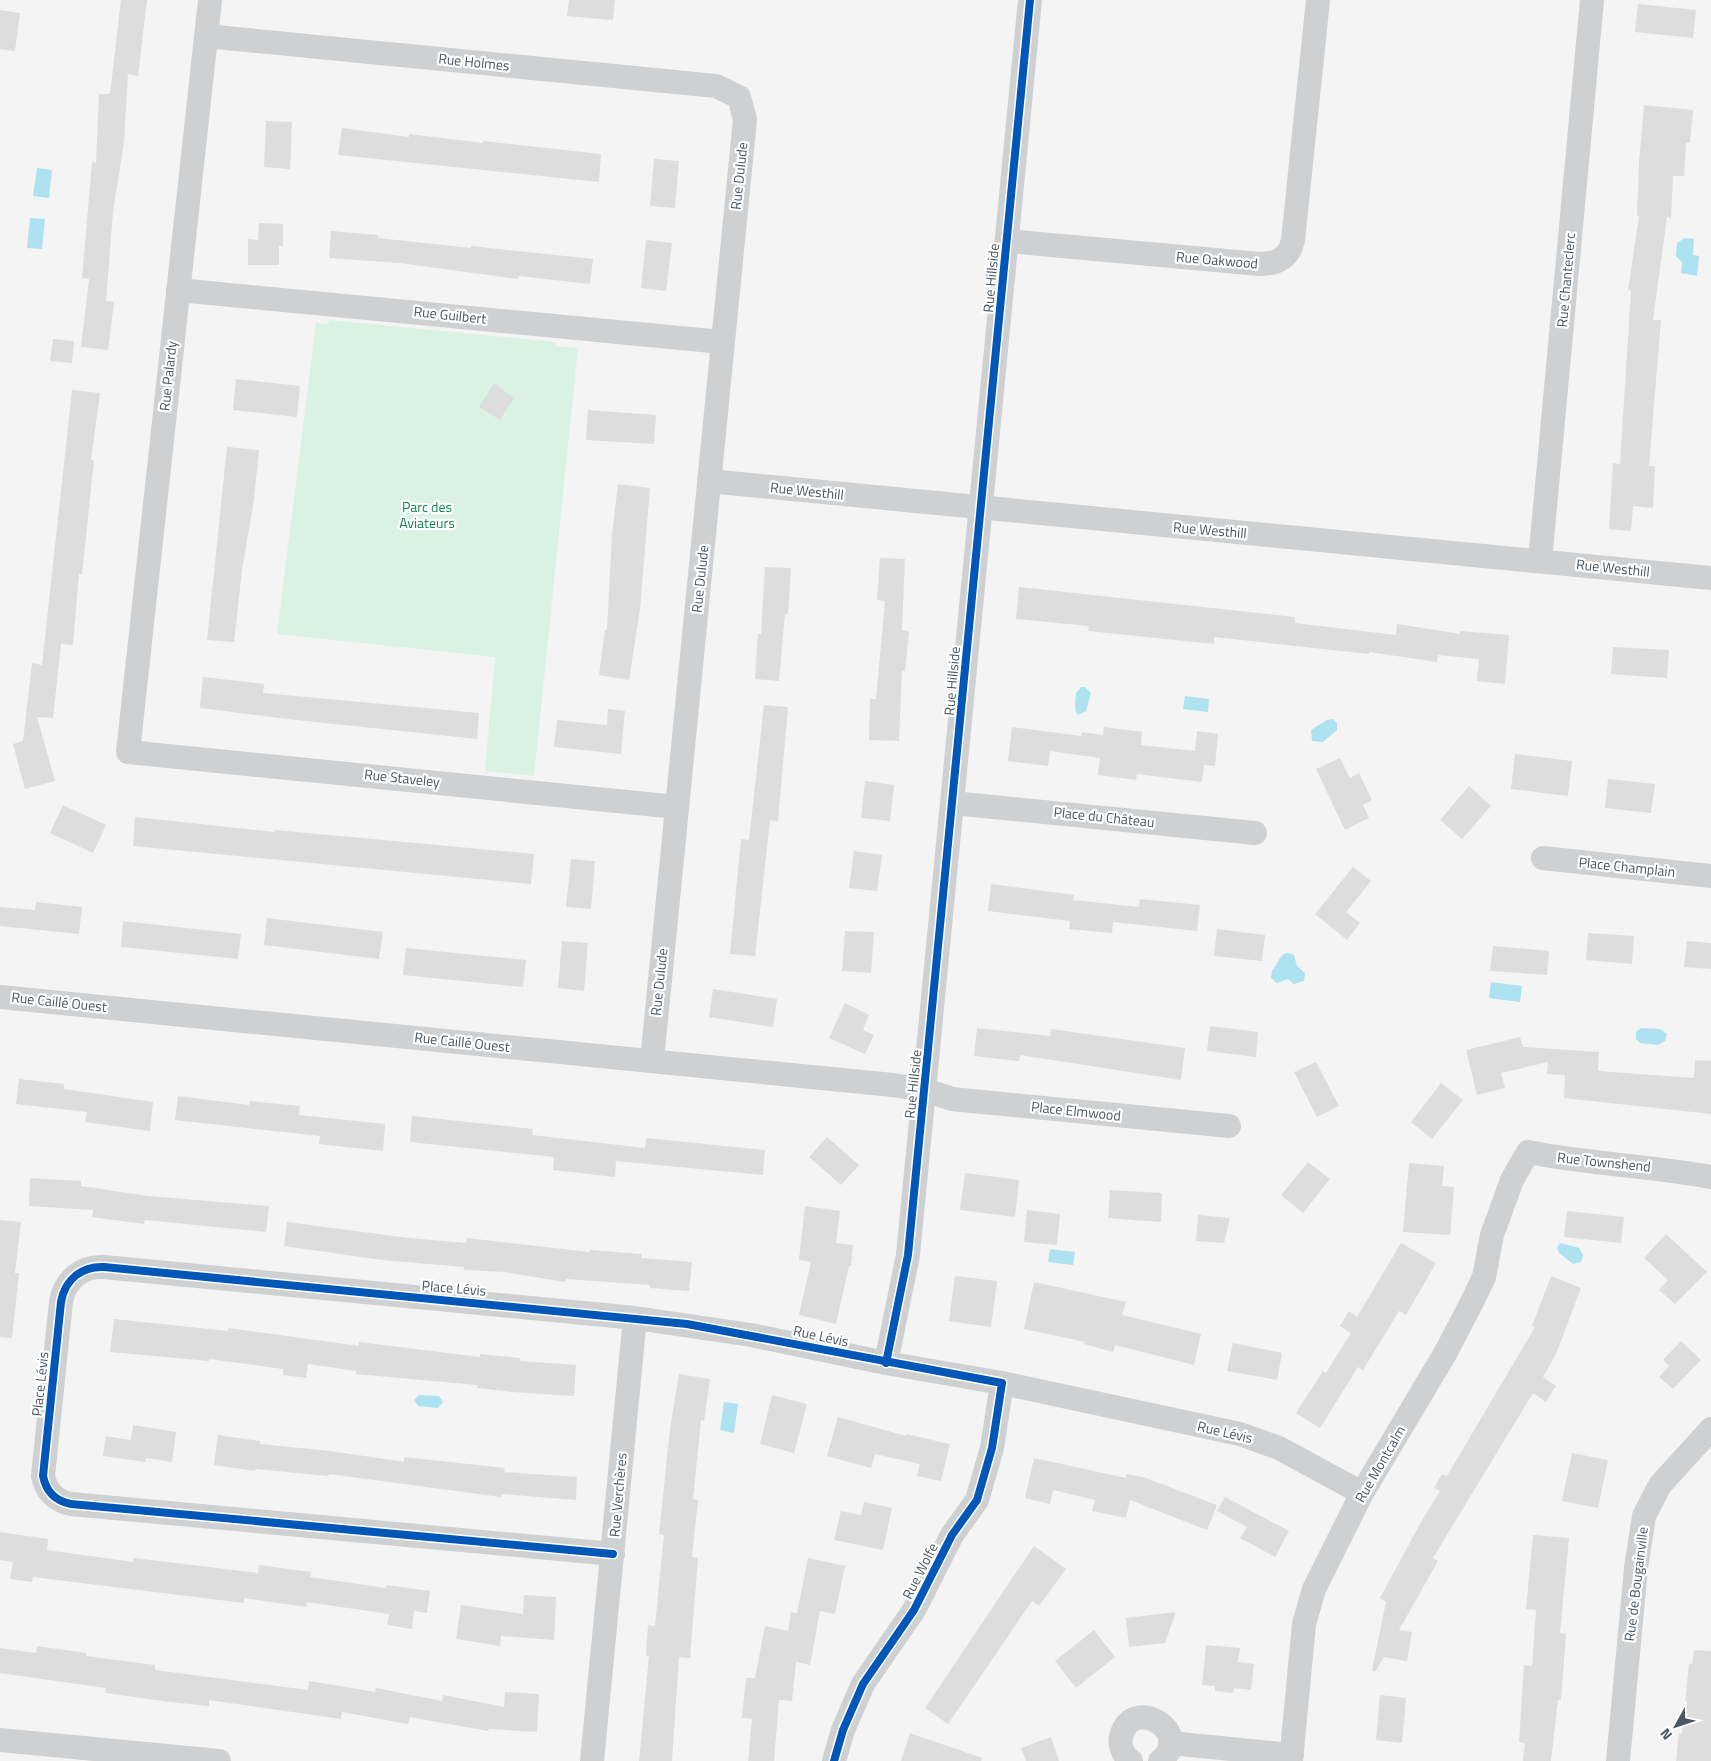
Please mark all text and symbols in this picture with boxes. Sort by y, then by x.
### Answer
street label: Rue Holmes [437,47,511,76]
street label: Rue Dulude [725,141,752,211]
street label: Rue Chanteclerc [1551,232,1580,328]
street label: Rue Hillside [977,243,1004,313]
street label: Rue Oakwood [1175,245,1259,274]
street label: Rue Guilbert [413,300,487,329]
street label: Rue Palardy [153,340,182,412]
street label: Rue Westhill [769,476,845,505]
park label: Parc des Aviateurs [399,496,455,533]
street label: Rue Westhill [1172,516,1248,543]
street label: Rue Dulude [686,544,713,614]
street label: Rue Westhill [1575,553,1651,582]
street label: Rue Hillside [938,646,965,716]
street label: Rue Staveley [363,763,441,792]
street label: Place du Château [1053,801,1155,832]
street label: Place Champlain [1578,851,1676,882]
street label: Rue Dulude [645,947,672,1017]
street label: Rue Caillé Ouest [10,986,108,1017]
street label: Rue Caillé Ouest [413,1026,511,1057]
street label: Rue Hillside [898,1048,927,1119]
street label: Place Elmwood [1030,1095,1122,1126]
street label: Rue Townshend [1556,1146,1652,1177]
street label: Place Lévis [421,1274,487,1301]
street label: Rue Lévis [791,1319,851,1352]
street label: Place Lévis [26,1351,53,1417]
street label: Rue Lévis [1195,1415,1255,1448]
street label: Rue Montcalm [1349,1421,1410,1506]
street label: Rue Verchères [603,1452,632,1538]
street label: Rue de Bougainville [1618,1525,1653,1642]
street label: Rue Wolfe [896,1539,943,1602]
north arrow [1651,1701,1701,1751]
text: N [1654,1724,1677,1745]

